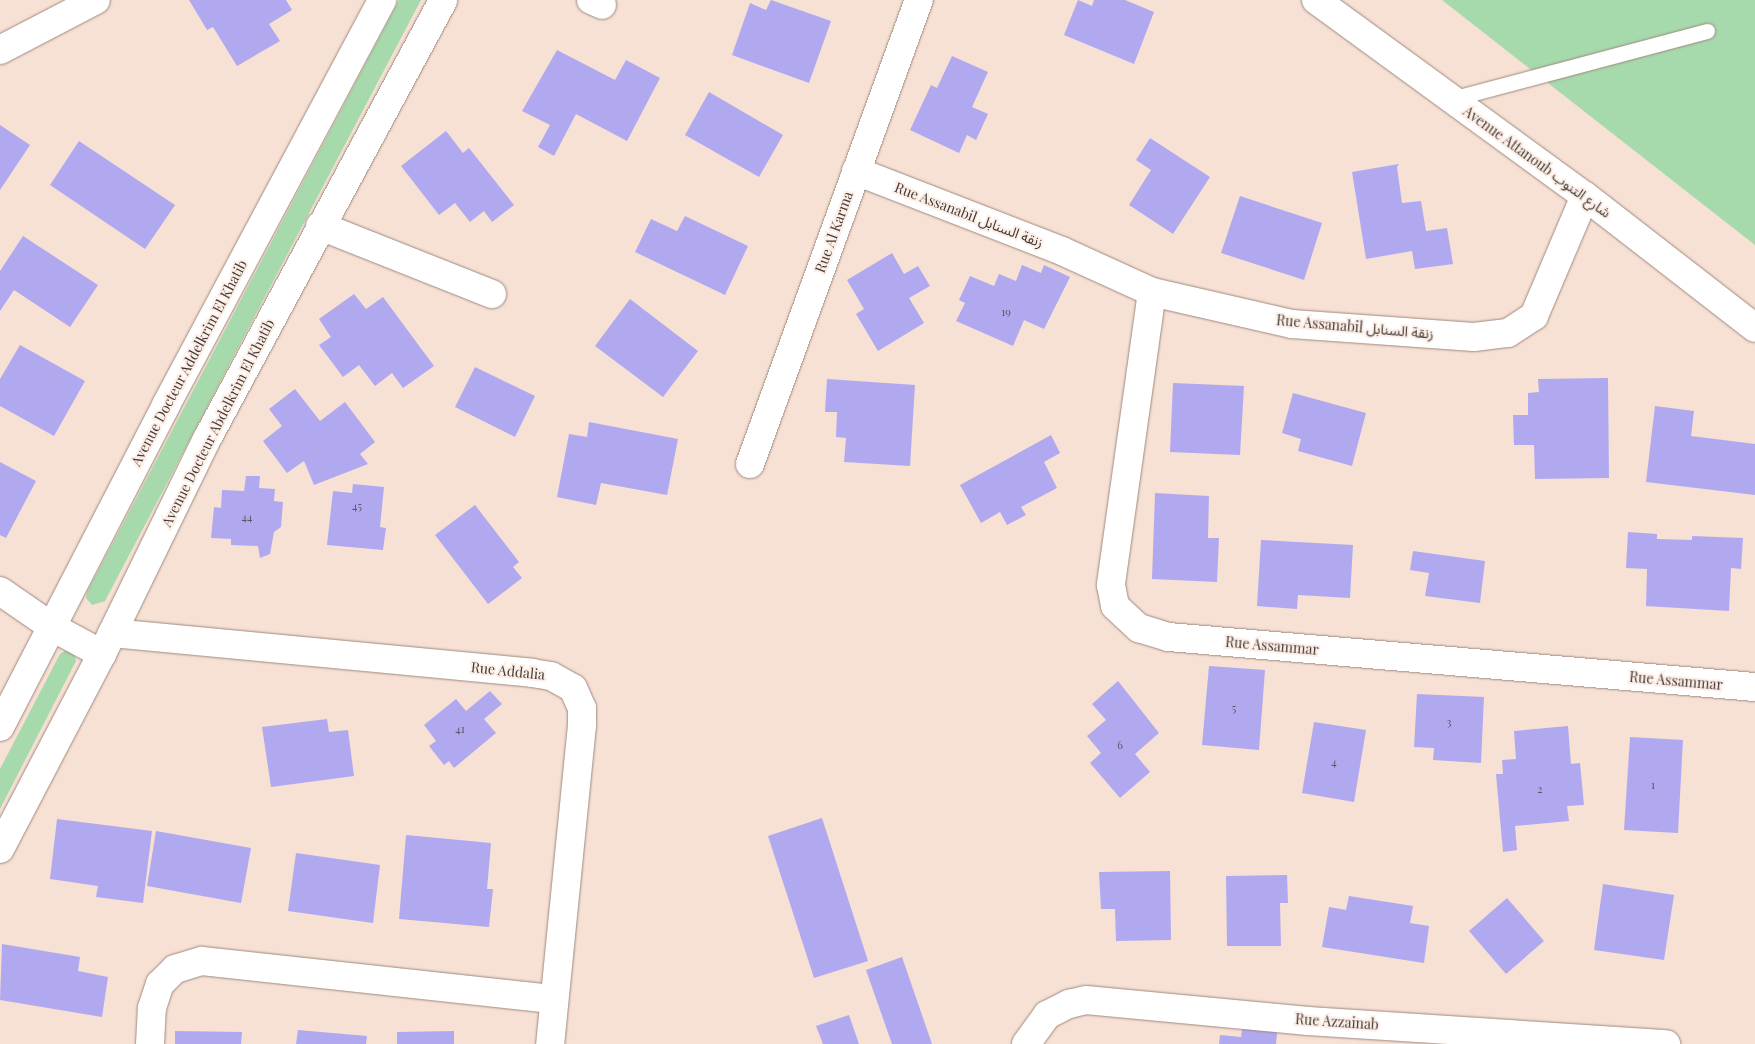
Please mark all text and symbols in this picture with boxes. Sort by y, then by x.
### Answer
street label: Avenue Attanoub شارع التنوب [1460,103,1614,221]
street label: Rue Assanabil زنقة السنابل [892,179,1046,251]
street label: Rue Al Karma [811,189,857,275]
street label: Avenue Docteur Addelkrim El Khatib [127,257,251,469]
house number: 19 [1001,305,1011,319]
street label: Rue Assanabil زنقة السنابل [1275,312,1435,342]
street label: Avenue Docteur Abdelkrim El Khatib [158,316,278,530]
house number: 45 [352,499,362,513]
house number: 44 [242,510,252,524]
street label: Rue Assammar [1224,634,1320,658]
street label: Rue Addalia [470,659,546,683]
street label: Rue Assammar [1628,669,1724,693]
house number: 5 [1232,701,1236,715]
house number: 3 [1447,715,1451,729]
house number: 41 [455,722,465,736]
house number: 6 [1117,738,1123,752]
house number: 4 [1331,755,1337,769]
house number: 1 [1651,778,1655,792]
house number: 2 [1537,782,1543,796]
street label: Rue Azzainab [1294,1011,1380,1033]

